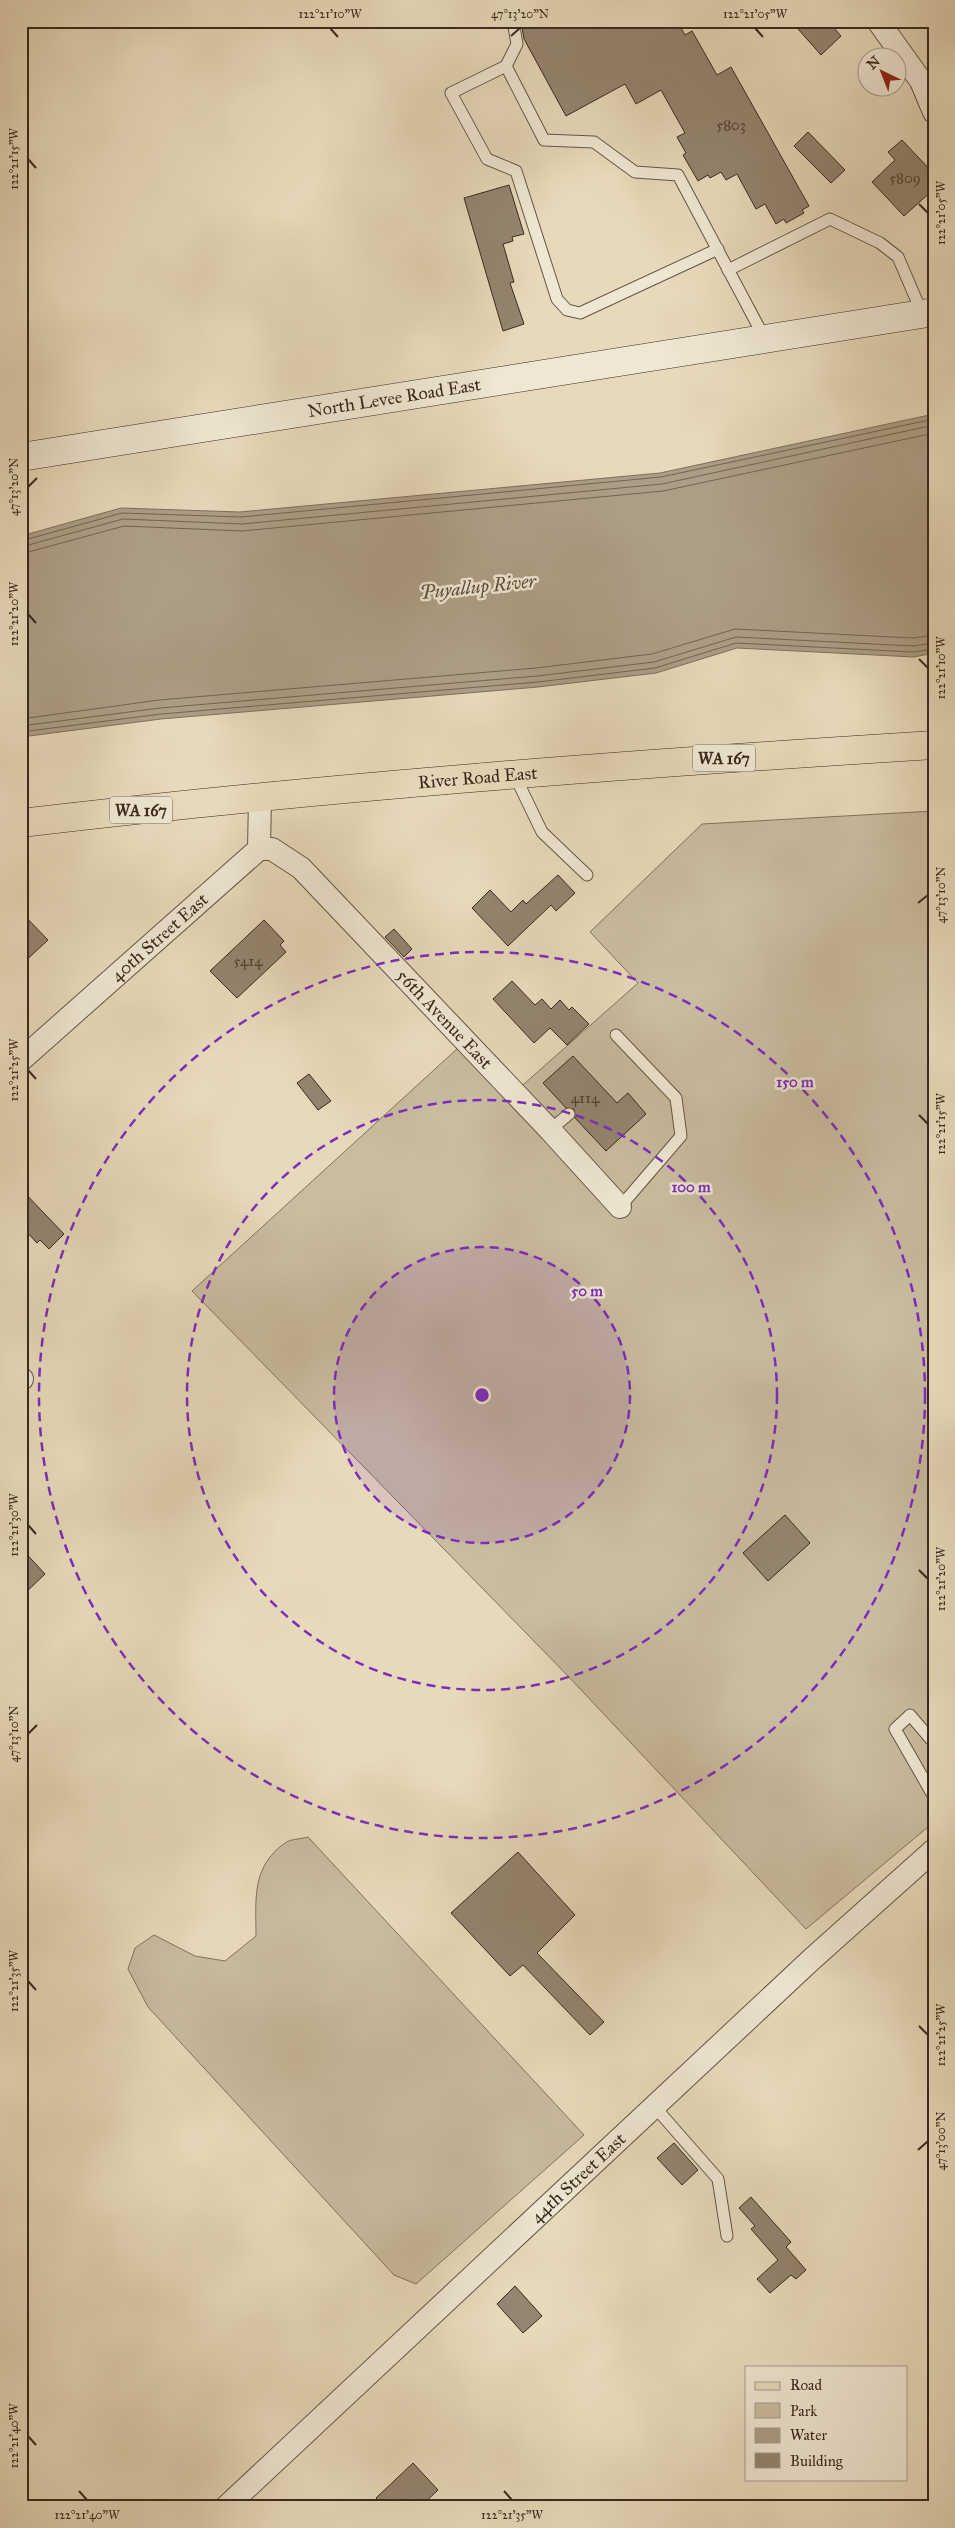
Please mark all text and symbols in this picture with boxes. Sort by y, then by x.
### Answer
text: 122°21'10"W [298,7,362,21]
text: 47°13'20"N [491,7,549,21]
text: 122°21'05"W [723,7,788,21]
north arrow [858,48,908,98]
text: N [863,53,884,73]
house number: 5803 [716,116,746,134]
text: 122°21'15"W [7,128,21,190]
house number: 5809 [889,169,921,187]
text: 122°21'05"W [934,180,948,245]
street label: North Levee Road East [306,373,483,422]
text: 47°13'20"N [7,458,21,516]
water label: Puyallup River [419,569,538,605]
text: 122°21'20"W [7,581,21,646]
text: 122°21'10"W [934,636,948,700]
road number: WA 167 [693,744,755,771]
street label: River Road East [417,762,539,794]
road number: WA 167 [110,796,172,824]
text: 47°13'10"N [934,867,948,923]
street label: 40th Street East [106,888,213,986]
house number: 5414 [233,952,263,970]
street label: 56th Avenue East [392,965,497,1074]
text: 122°21'25"W [7,1038,21,1101]
text: 150 m [776,1073,814,1091]
house number: 4114 [571,1089,600,1107]
text: 122°21'15"W [934,1093,948,1155]
text: 100 m [671,1178,711,1196]
text: 50 m [571,1282,603,1300]
centre of rings [473,1386,491,1404]
text: 122°21'30"W [7,1493,21,1557]
text: 122°21'20"W [934,1546,948,1611]
text: 47°13'10"N [7,1706,21,1762]
text: 122°21'35"W [7,1949,21,2012]
text: 122°21'25"W [934,2003,948,2066]
text: 47°13'00"N [934,2111,948,2171]
street label: 44th Street East [526,2127,631,2228]
legend [745,2366,908,2480]
text: Road [790,2376,822,2394]
text: Park [790,2402,817,2420]
text: 122°21'40"W [7,2403,21,2469]
text: Water [790,2426,827,2444]
text: Building [790,2452,844,2470]
text: 122°21'40"W [54,2508,120,2522]
text: 122°21'35"W [481,2508,544,2522]

